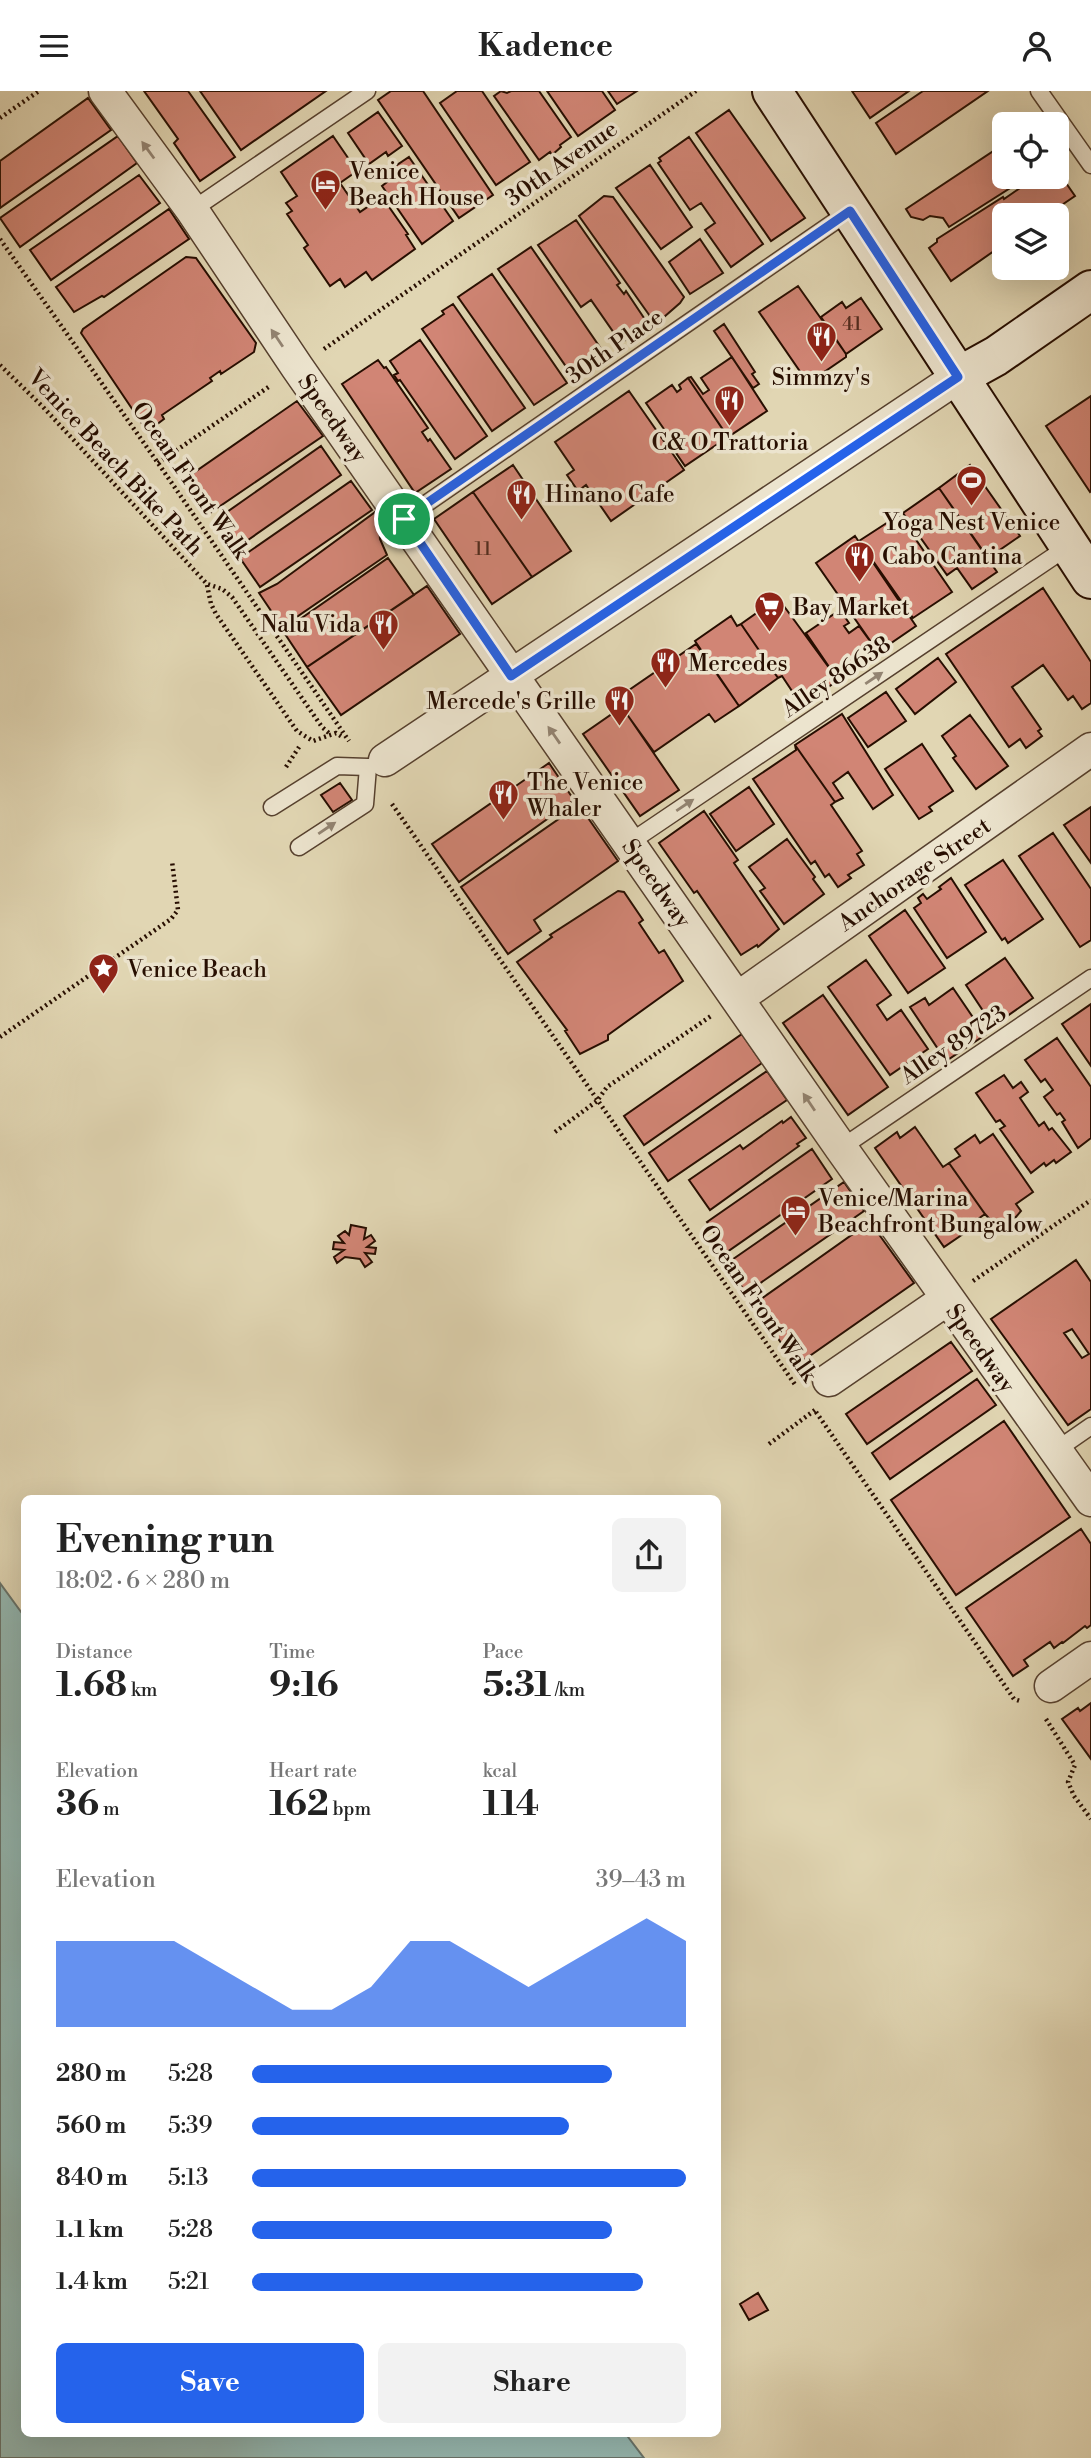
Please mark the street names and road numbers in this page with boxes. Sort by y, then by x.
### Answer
street label: 30th Avenue [500,115,623,213]
street label: 30th Place [561,303,669,390]
street label: Venice Beach Bike Path [21,363,209,562]
street label: Speedway [292,369,373,469]
street label: Ocean Front Walk [126,397,255,565]
street label: Alley 86638 [776,630,896,724]
street label: Anchorage Street [832,812,996,938]
street label: Speedway [616,834,697,934]
street label: Alley 89723 [894,999,1012,1091]
street label: Ocean Front Walk [694,1220,823,1388]
street label: Speedway [940,1299,1021,1399]

